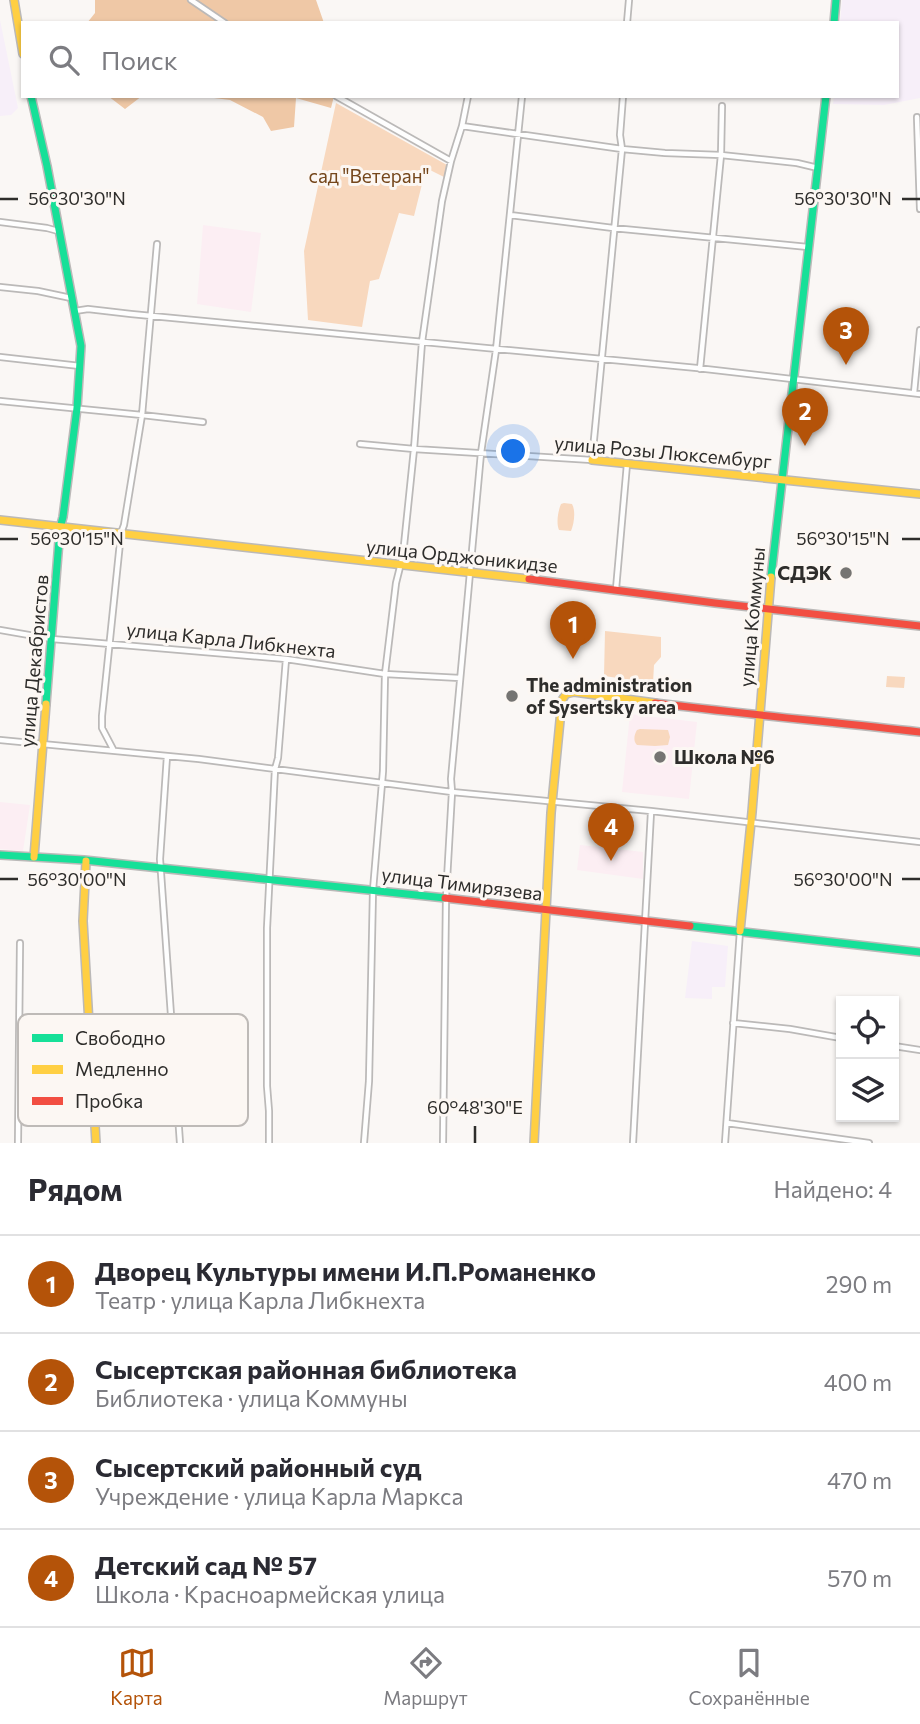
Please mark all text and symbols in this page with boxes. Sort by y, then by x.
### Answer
search box [21,21,899,98]
icon: search [45,41,83,79]
text: Поиск [101,44,178,75]
park label: сад "Ветеран" [308,164,430,187]
text: 56°30'30"N [28,187,126,209]
text: 56°30'30"N [794,187,892,209]
pin: 3 [823,307,869,365]
pin: 2 [782,388,828,446]
street label: улица Розы Люксембург [553,431,773,472]
your location [496,434,530,468]
text: 56°30'15"N [30,527,124,549]
text: 56°30'15"N [796,527,890,549]
street label: улица Орджоникидзе [365,534,559,577]
street label: улица Коммуны [734,546,769,688]
place label: СДЭК [777,561,832,584]
marker: СДЭК [838,565,854,581]
street label: улица Декабристов [14,573,53,748]
pin: 1 [550,601,596,659]
street label: улица Карла Либкнехта [125,617,337,662]
place label: The administration of Sysertsky area [526,673,692,718]
marker: The administration of Sysertsky area [504,688,520,704]
place label: Школа №6 [674,745,775,768]
marker: Школа №6 [652,749,668,765]
pin: 4 [588,803,634,861]
street label: улица Тимирязева [380,862,544,905]
text: 56°30'00"N [27,868,127,890]
text: 56°30'00"N [793,868,893,890]
map controls [836,996,899,1122]
button: locate [836,996,899,1059]
legend [18,1014,248,1126]
text: Свободно [75,1026,165,1049]
text: Медленно [75,1057,169,1080]
button: layers [836,1059,899,1122]
text: Пробка [75,1089,143,1112]
text: 60°48'30"E [427,1096,523,1118]
text: Рядом [28,1170,122,1207]
text: Найдено: 4 [774,1175,892,1203]
text: Дворец Культуры имени И.П.Романенко [95,1255,596,1286]
text: 1 [46,1270,56,1298]
text: 290 m [826,1270,892,1298]
text: Театр · улица Карла Либкнехта [95,1286,425,1314]
text: Сысертская районная библиотека [95,1353,517,1384]
text: 2 [44,1368,58,1396]
text: 400 m [824,1368,892,1396]
text: Библиотека · улица Коммуны [95,1384,408,1412]
text: Сысертский районный суд [95,1451,422,1482]
text: 3 [44,1466,58,1494]
text: 470 m [827,1466,892,1494]
text: Учреждение · улица Карла Маркса [95,1482,463,1510]
text: Детский сад № 57 [95,1549,317,1580]
text: 4 [44,1564,58,1592]
text: 570 m [827,1564,892,1592]
text: Школа · Красноармейская улица [95,1580,445,1608]
tab: Карта [110,1644,163,1709]
tab: Маршрут [383,1644,468,1709]
tab: Сохранённые [688,1644,810,1709]

